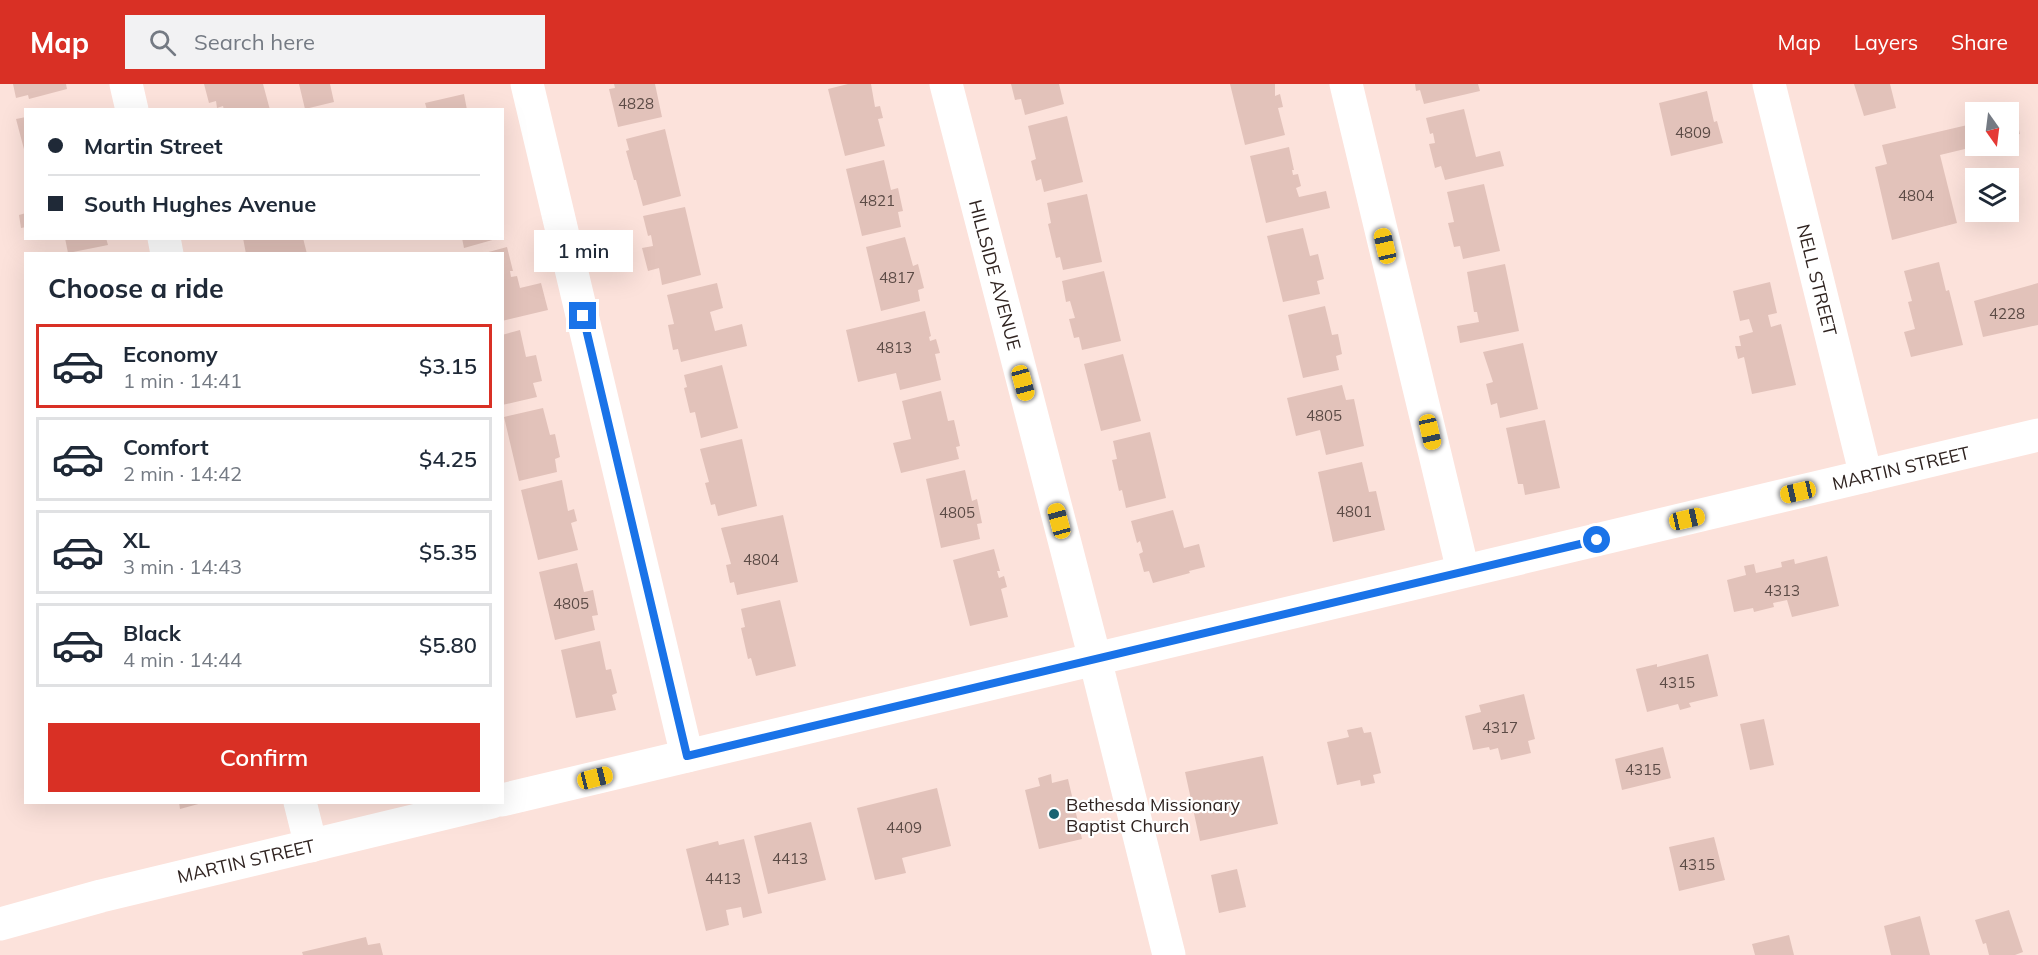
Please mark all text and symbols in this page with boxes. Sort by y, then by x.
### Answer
search box [125,15,545,69]
text: Map [30,25,89,60]
icon: search [146,26,179,59]
text: Search here [194,28,315,56]
text: Map [1778,29,1821,55]
text: Layers [1854,29,1918,55]
text: Share [1951,29,2008,55]
house number: 4828 [618,94,654,113]
north arrow [1965,102,2019,156]
map controls [1965,102,2019,222]
house number: 4809 [1675,123,1711,142]
text: Martin Street [84,132,223,160]
button: layers [1965,168,2019,222]
house number: 4804 [1898,186,1934,205]
text: South Hughes Avenue [84,190,316,218]
house number: 4821 [859,191,895,210]
street label: HILLSIDE AVENUE [964,197,1026,353]
street label: NELL STREET [1792,222,1842,338]
car [1372,226,1398,266]
callout: 1 min [534,229,632,271]
text: 1 min [558,238,609,263]
house number: 4817 [879,268,915,287]
text: Choose a ride [48,271,224,305]
route end [569,302,596,329]
house number: 4228 [1989,304,2025,323]
house number: 4813 [876,338,912,357]
icon: car [51,339,105,393]
text: Economy [123,340,218,368]
text: $3.15 [419,352,477,380]
car [1010,363,1036,403]
text: 1 min · 14:41 [123,368,242,393]
house number: 4805 [1306,406,1342,425]
car [1417,412,1443,452]
icon: car [51,432,105,486]
text: Comfort [123,433,209,461]
street label: MARTIN STREET [1830,441,1972,495]
text: $4.25 [419,445,477,473]
text: 2 min · 14:42 [123,461,242,486]
car [1778,479,1818,505]
car [1046,501,1072,541]
house number: 4801 [1336,502,1372,521]
house number: 4805 [939,503,975,522]
car [1667,506,1707,532]
icon: car [51,525,105,579]
text: XL [123,526,150,554]
route start [1583,526,1610,553]
text: $5.35 [419,538,477,566]
house number: 4804 [743,550,779,569]
text: 3 min · 14:43 [123,554,242,579]
house number: 4313 [1764,581,1800,600]
house number: 4805 [553,594,589,613]
icon: car [51,618,105,672]
text: Black [123,619,181,647]
text: $5.80 [419,631,477,659]
text: 4 min · 14:44 [123,647,242,672]
house number: 4315 [1659,673,1695,692]
house number: 4317 [1482,718,1518,737]
button: Confirm [48,723,480,792]
house number: 4315 [1625,760,1661,779]
car [575,765,615,791]
place label: Bethesda Missionary Baptist Church [1066,793,1240,837]
marker: Bethesda Missionary Baptist Church [1047,807,1061,821]
house number: 4409 [886,818,922,837]
street label: MARTIN STREET [175,834,317,888]
house number: 4413 [772,849,808,868]
house number: 4315 [1679,855,1715,874]
house number: 4413 [705,869,741,888]

